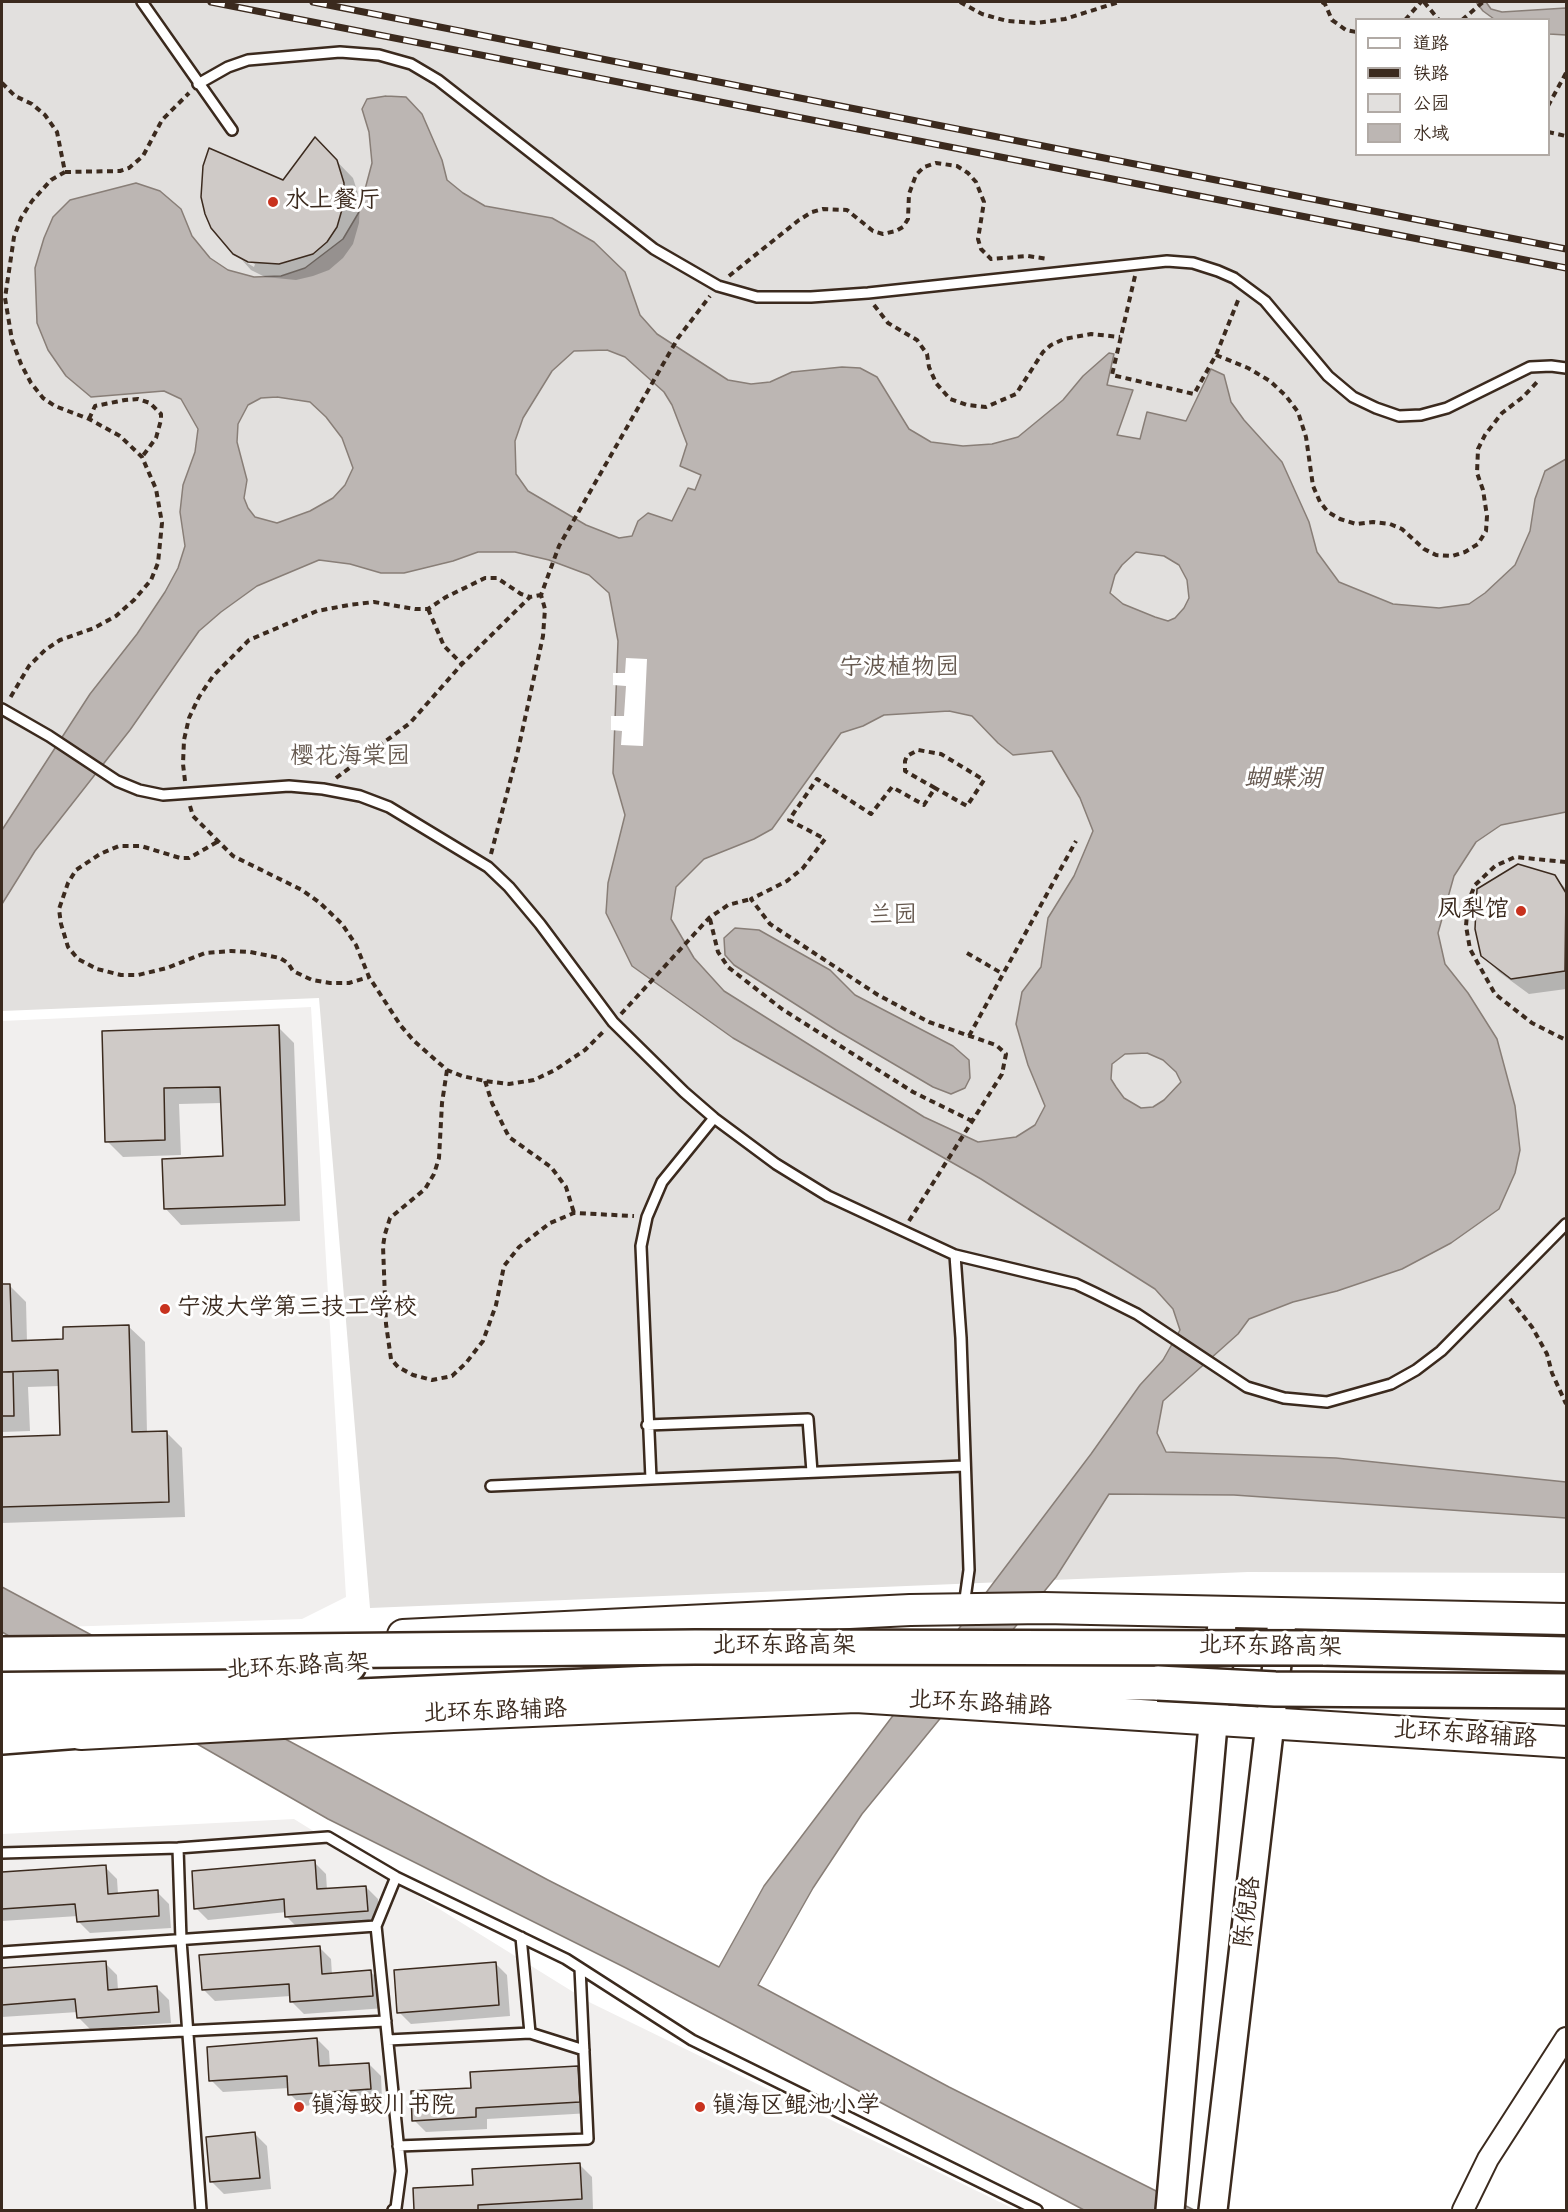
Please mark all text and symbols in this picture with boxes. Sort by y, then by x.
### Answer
legend [1355,18,1550,156]
text: 道路 [1413,32,1449,56]
text: 铁路 [1413,62,1449,86]
text: 公园 [1413,92,1449,116]
text: 水域 [1413,122,1449,146]
place label: 水上餐厅 [285,188,381,216]
marker: 水上餐厅 [266,195,280,209]
park label: 宁波植物园 [839,655,959,683]
park label: 樱花海棠园 [290,744,410,772]
water label: 蝴蝶湖 [1244,765,1322,797]
place label: 凤梨馆 [1437,897,1509,925]
park label: 兰园 [869,903,917,931]
marker: 凤梨馆 [1514,904,1528,918]
place label: 宁波大学第三技工学校 [177,1295,417,1323]
marker: 宁波大学第三技工学校 [158,1302,172,1316]
street label: 北环东路高架 [1198,1632,1342,1664]
street label: 北环东路高架 [712,1633,856,1661]
street label: 北环东路高架 [225,1650,371,1686]
street label: 北环东路辅路 [907,1687,1053,1723]
street label: 北环东路辅路 [423,1696,567,1730]
street label: 北环东路辅路 [1392,1717,1538,1755]
street label: 陈倪路 [1230,1875,1268,1949]
place label: 镇海蛟川书院 [311,2093,455,2121]
place label: 镇海区鲲池小学 [712,2093,880,2121]
marker: 镇海蛟川书院 [292,2100,306,2114]
marker: 镇海区鲲池小学 [693,2100,707,2114]

